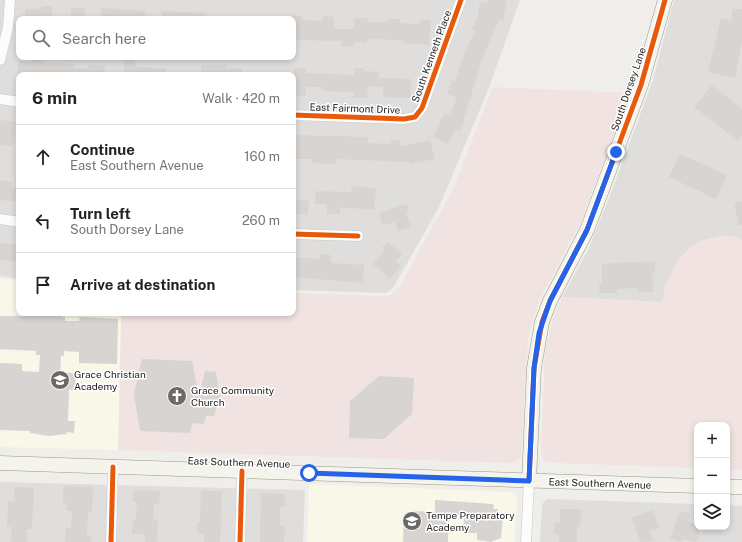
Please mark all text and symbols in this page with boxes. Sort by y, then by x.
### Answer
street label: South Kenneth Place [409,8,453,104]
search box [16,16,296,60]
icon: search [30,27,52,49]
text: Search here [62,30,146,47]
street label: South Dorsey Lane [608,45,648,132]
text: 6 min [32,88,77,108]
text: Walk · 420 m [202,91,280,106]
street label: East Fairmont Drive [309,100,401,116]
text: Continue [70,141,135,158]
route end [607,143,625,161]
icon: ahead [32,146,54,168]
text: 160 m [244,149,280,164]
text: East Southern Avenue [70,158,204,173]
text: Turn left [70,205,131,222]
icon: left [32,210,54,232]
text: 260 m [242,213,280,228]
text: South Dorsey Lane [70,222,184,237]
icon: arrive [32,274,54,296]
text: Arrive at destination [70,276,215,293]
place label: Grace Christian Academy [74,368,146,392]
school or university icon: Grace Christian Academy [49,369,71,391]
place label: Grace Community Church [191,384,275,408]
church icon: Grace Community Church [166,385,188,407]
map controls [694,422,730,530]
button: + [694,422,730,458]
street label: East Southern Avenue [187,454,291,470]
button: − [694,458,730,494]
route start [300,464,318,482]
street label: East Southern Avenue [548,475,652,491]
button: layers [694,494,730,530]
place label: Tempe Preparatory Academy [426,509,515,533]
school or university icon: Tempe Preparatory Academy [401,510,423,532]

